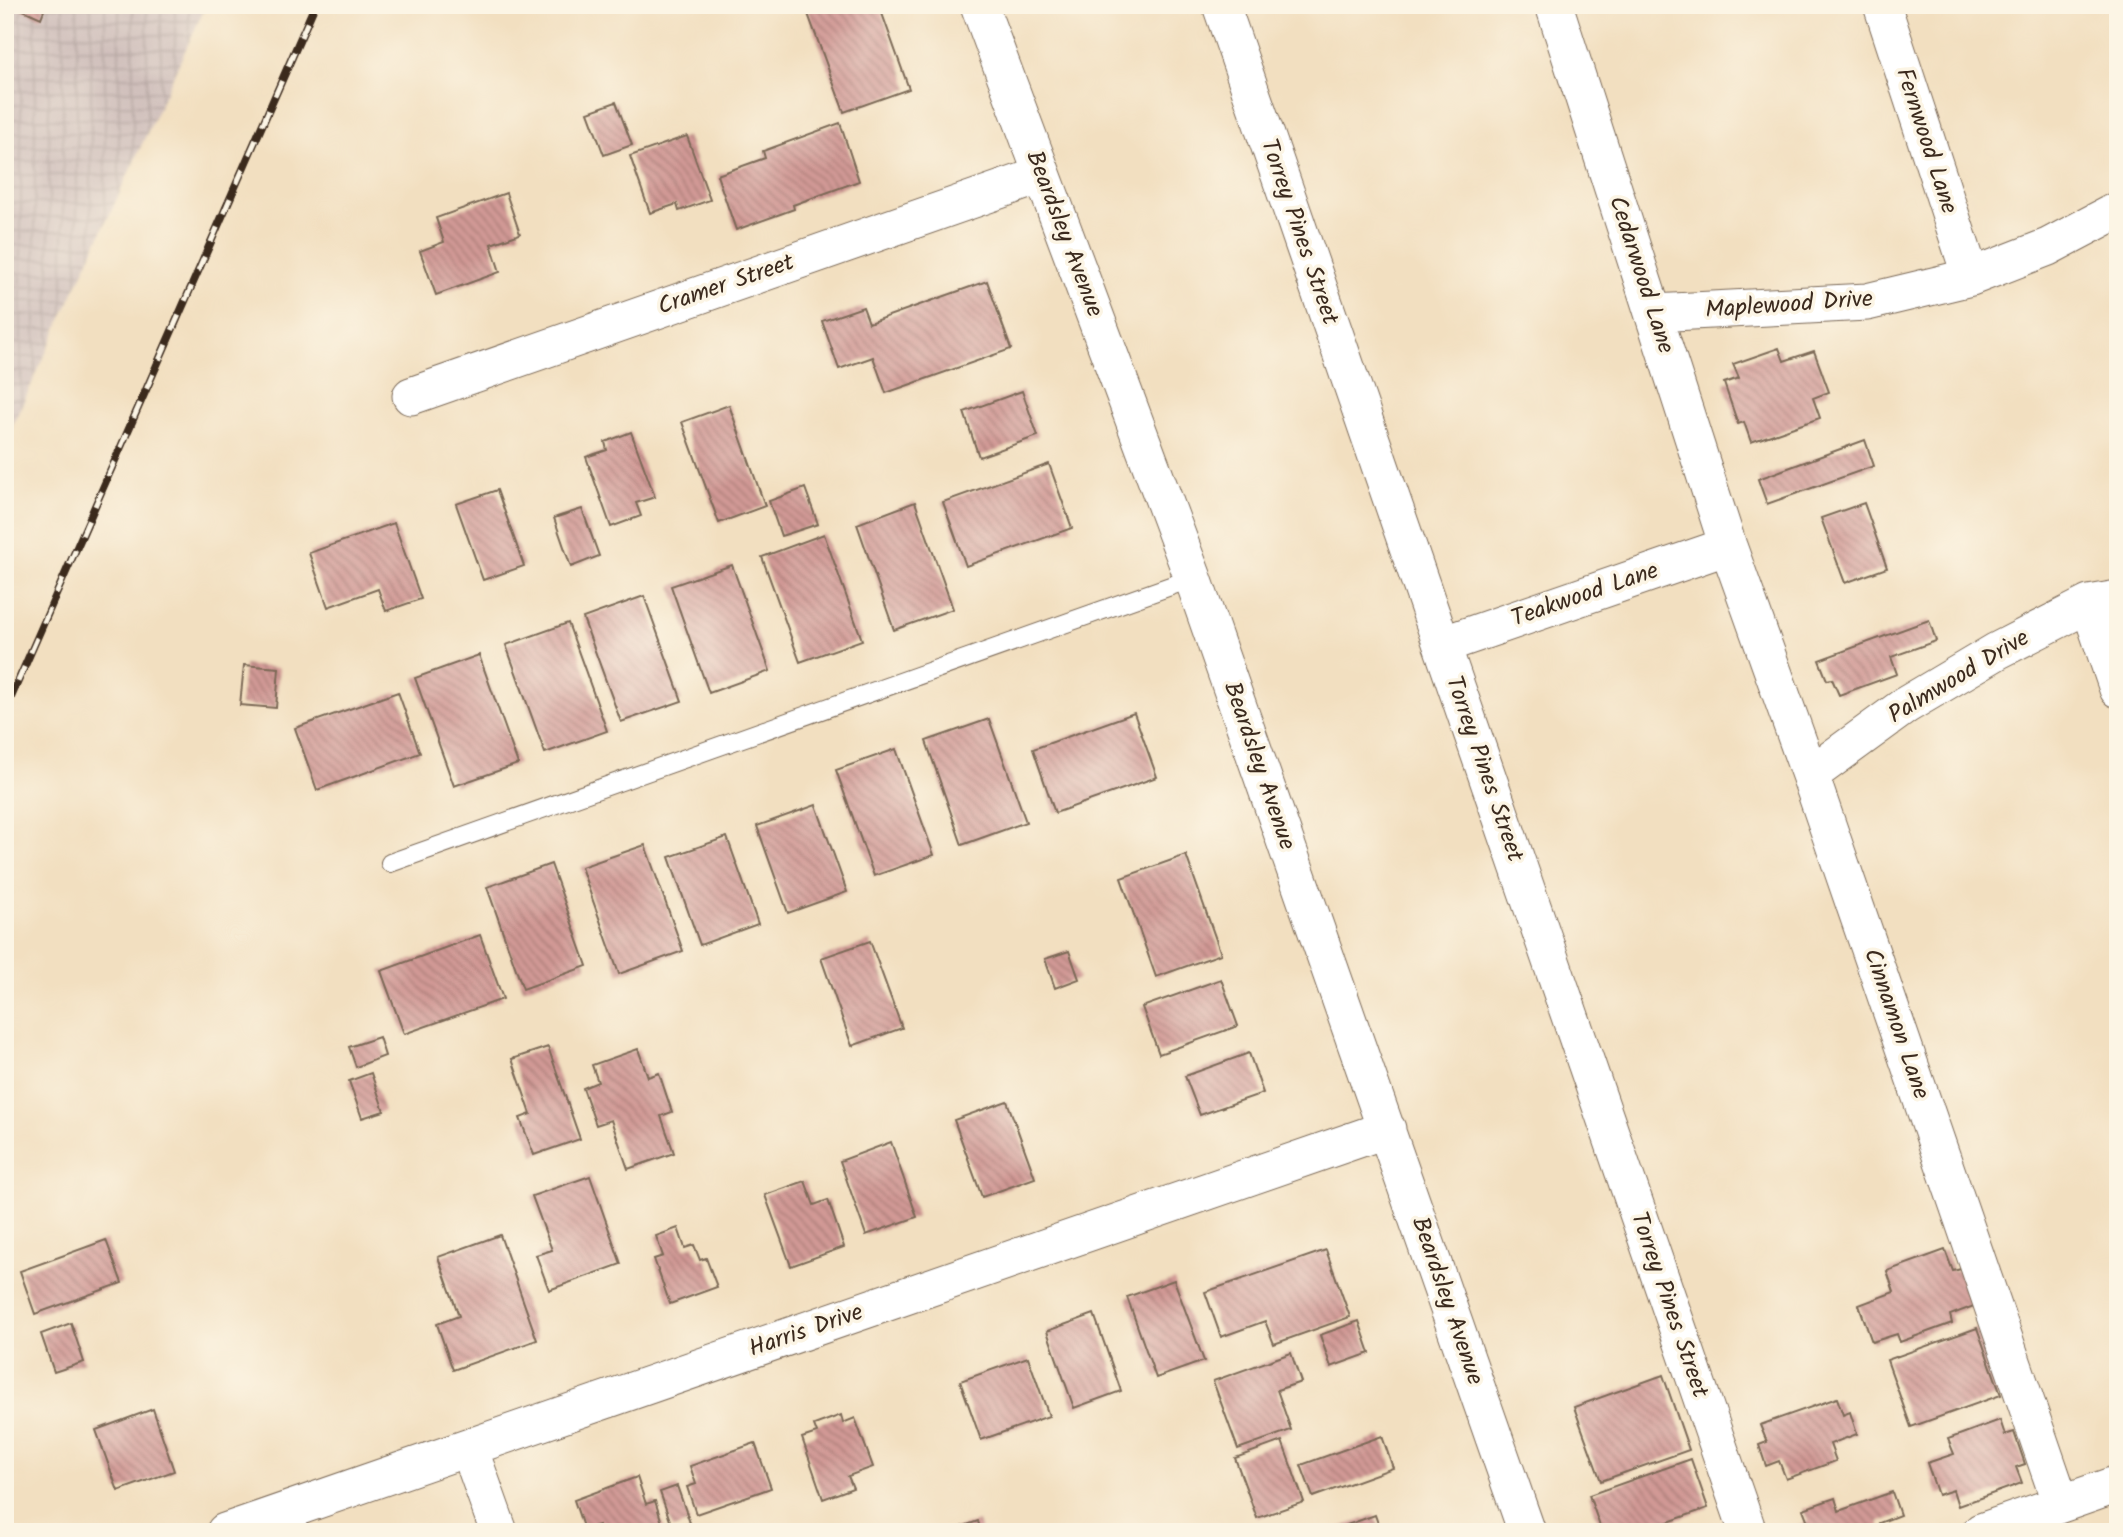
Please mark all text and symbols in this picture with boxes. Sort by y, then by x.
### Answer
street label: Fernwood Lane [1884,63,1968,219]
street label: Torrey Pines Street [1249,134,1349,331]
street label: Beardsley Avenue [1014,145,1114,323]
street label: Cedarwood Lane [1597,191,1685,359]
street label: Cramer Street [653,243,800,327]
street label: Maplewood Drive [1704,280,1874,330]
street label: Teakwood Lane [1506,551,1664,638]
street label: Palmwood Drive [1881,619,2037,735]
street label: Torrey Pines Street [1434,671,1534,868]
street label: Beardsley Avenue [1212,677,1306,856]
street label: Cinnamon Lane [1852,943,1940,1105]
street label: Torrey Pines Street [1619,1207,1719,1404]
street label: Beardsley Avenue [1400,1212,1494,1391]
street label: Harris Drive [743,1293,869,1369]

